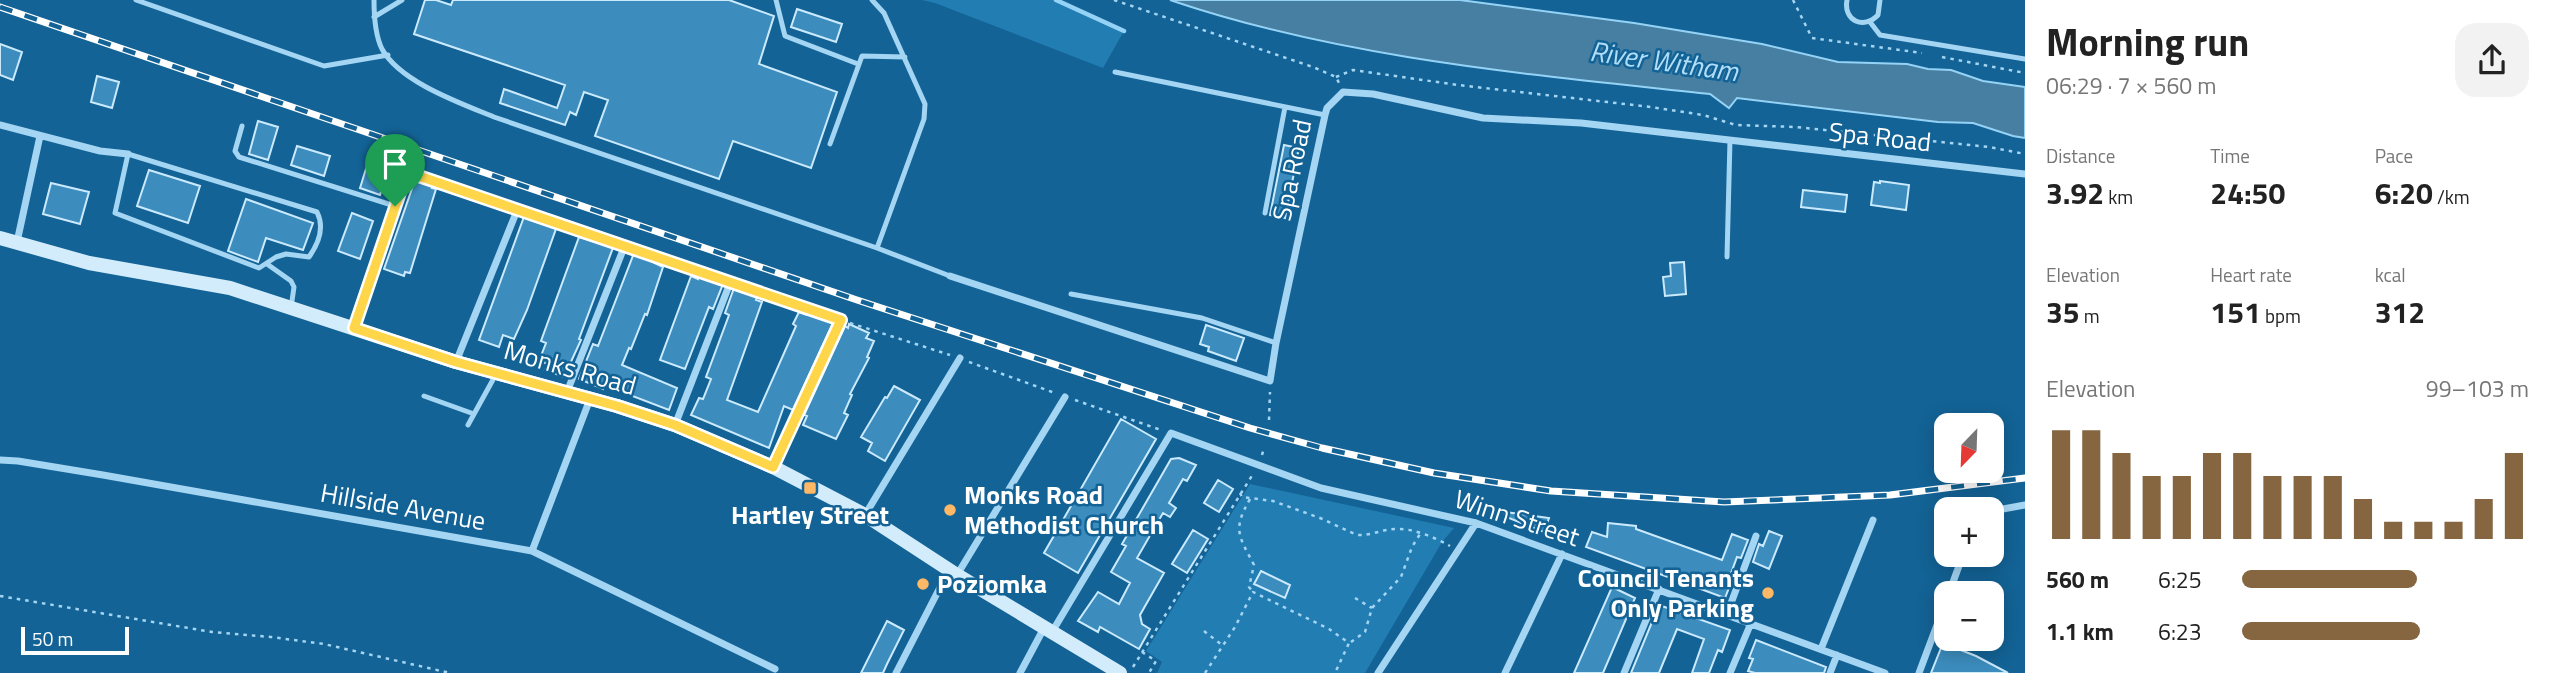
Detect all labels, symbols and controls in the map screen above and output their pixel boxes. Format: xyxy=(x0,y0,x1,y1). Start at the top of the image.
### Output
text: Morning run xyxy=(2046,13,2249,71)
button: share xyxy=(2455,23,2529,97)
water label: River Witham xyxy=(1587,29,1742,92)
text: 06:29 · 7 × 560 m xyxy=(2046,68,2216,103)
street label: Spa Road xyxy=(1827,112,1933,161)
street label: Spa Road xyxy=(1262,116,1321,224)
pin xyxy=(365,134,425,206)
text: Distance xyxy=(2046,141,2115,170)
text: Time xyxy=(2210,141,2250,170)
text: Pace xyxy=(2375,141,2413,170)
icon: arrive xyxy=(376,145,414,183)
text: 3.92 xyxy=(2046,170,2104,216)
text: 24:50 xyxy=(2210,170,2285,216)
text: 6:20 xyxy=(2375,170,2433,216)
text: km xyxy=(2104,182,2133,211)
text: /km xyxy=(2433,182,2470,211)
text: Elevation xyxy=(2046,260,2120,289)
text: Heart rate xyxy=(2210,260,2292,289)
text: kcal xyxy=(2375,260,2406,289)
text: 35 xyxy=(2046,289,2080,335)
text: 151 xyxy=(2210,289,2261,335)
text: 312 xyxy=(2375,289,2425,335)
text: m xyxy=(2080,301,2100,330)
text: bpm xyxy=(2261,301,2301,330)
street label: Monks Road xyxy=(499,330,641,405)
text: Elevation xyxy=(2046,371,2135,406)
text: 99–103 m xyxy=(2426,371,2529,406)
north arrow xyxy=(1934,413,2004,483)
map controls xyxy=(1934,413,2004,651)
street label: Hillside Avenue xyxy=(317,473,489,540)
place label: Monks Road Methodist Church xyxy=(964,475,1164,544)
street label: Winn Street xyxy=(1450,479,1585,556)
marker: Hartley Street xyxy=(802,480,818,496)
place label: Hartley Street xyxy=(731,495,889,534)
button: + xyxy=(1934,497,2004,567)
marker: Monks Road Methodist Church xyxy=(942,502,958,518)
place label: Council Tenants Only Parking xyxy=(1578,558,1754,627)
text: 560 m xyxy=(2046,562,2109,597)
text: 6:25 xyxy=(2158,562,2202,597)
place label: Poziomka xyxy=(937,564,1047,603)
marker: Poziomka xyxy=(915,576,931,592)
button: − xyxy=(1934,581,2004,651)
marker: Council Tenants Only Parking xyxy=(1760,585,1776,601)
text: 1.1 km xyxy=(2046,614,2114,649)
text: 6:23 xyxy=(2158,614,2202,649)
scale bar xyxy=(21,624,130,656)
text: 50 m xyxy=(32,624,73,653)

